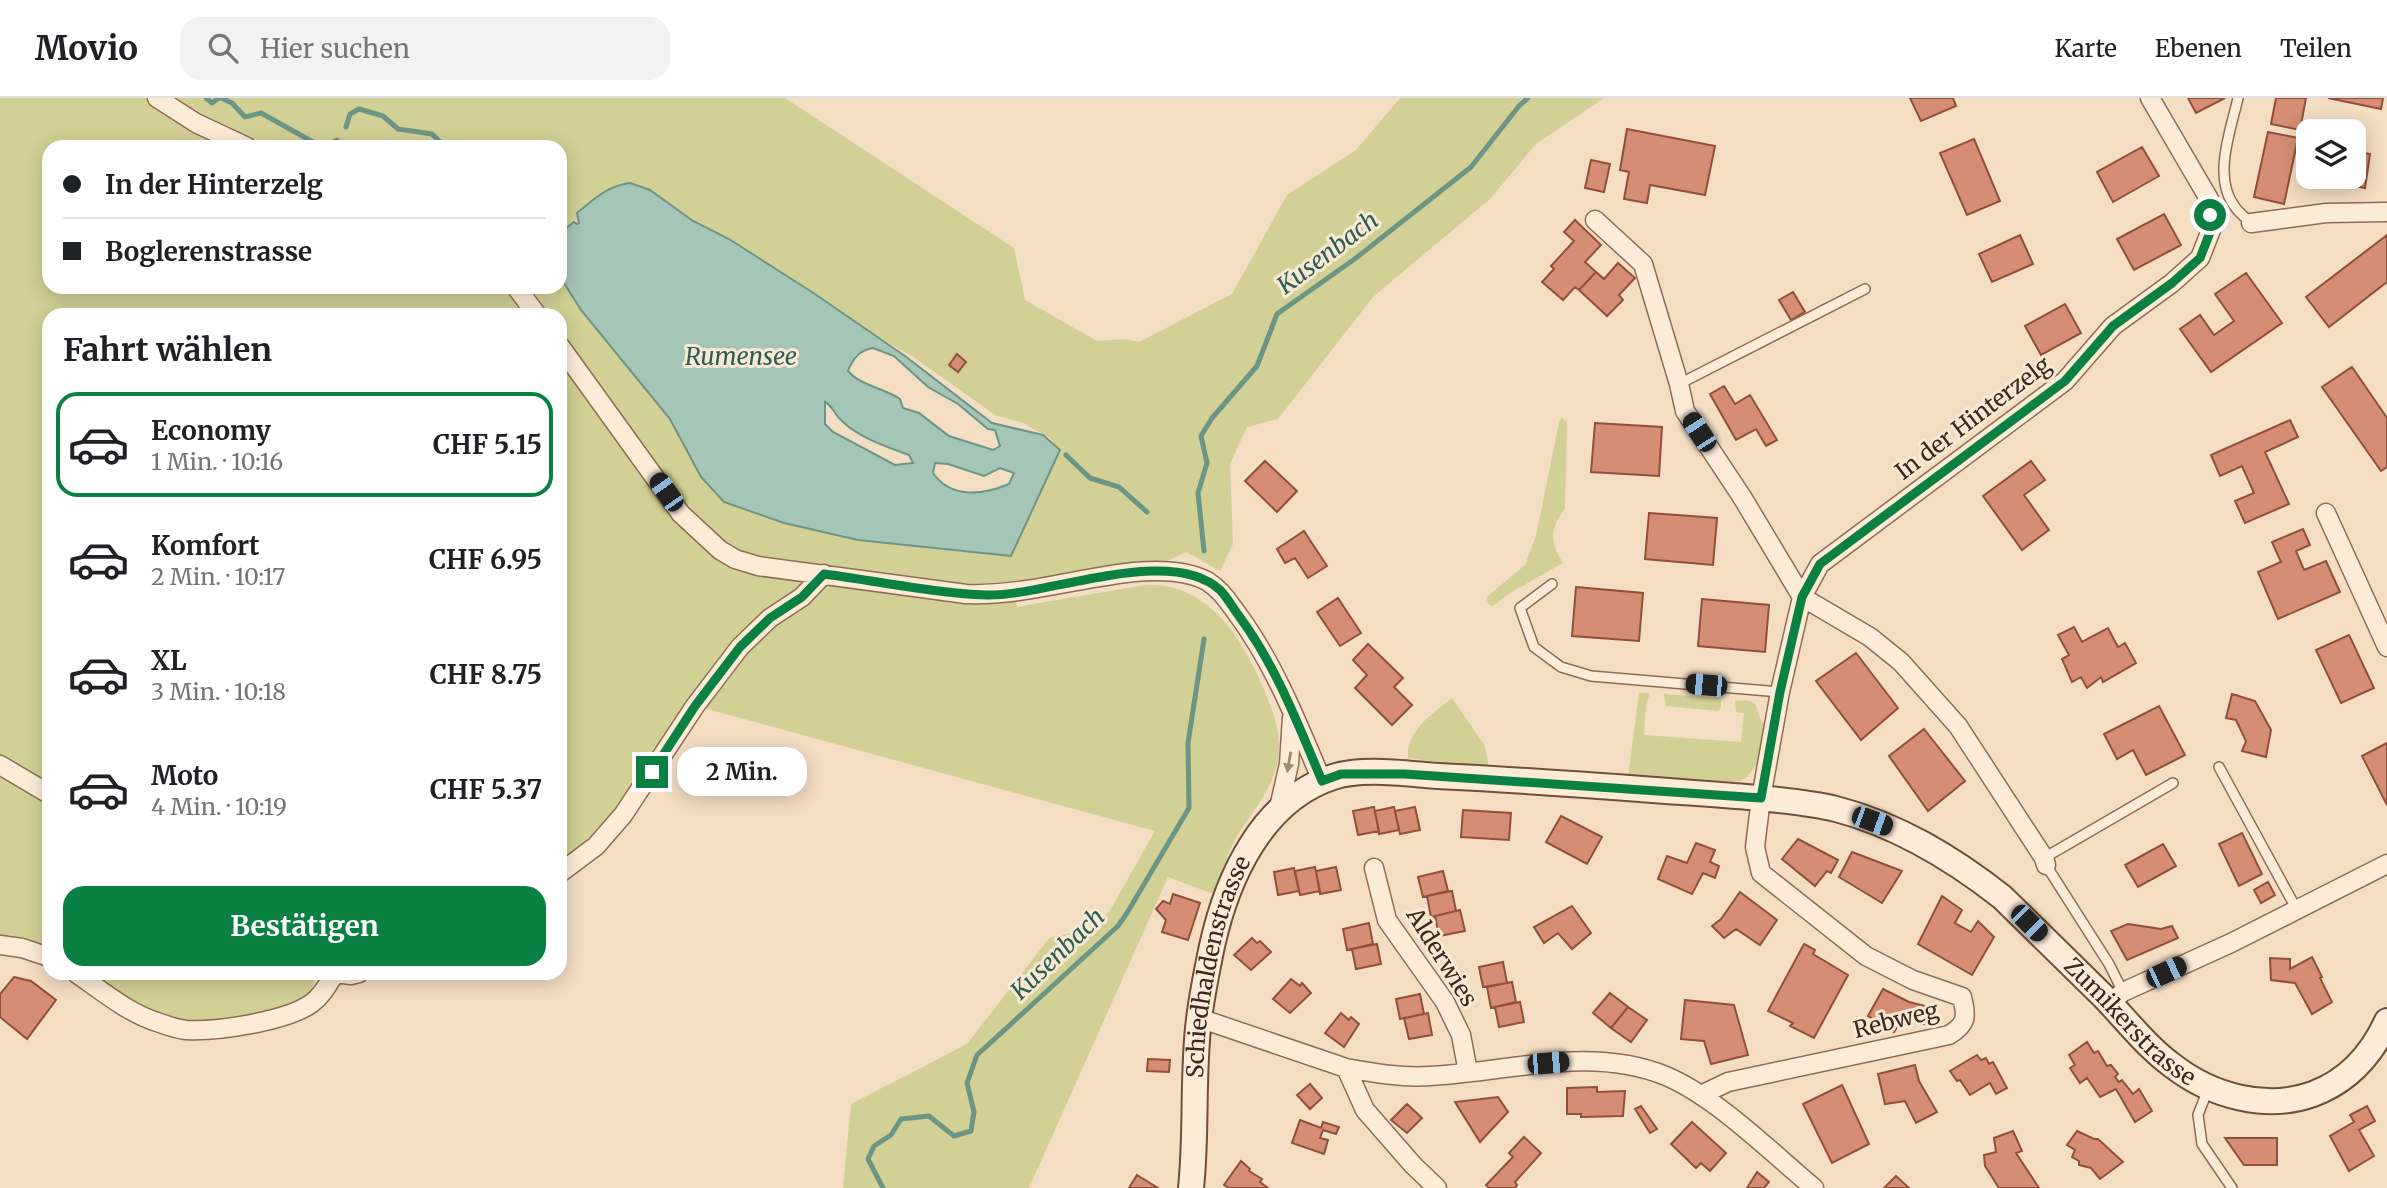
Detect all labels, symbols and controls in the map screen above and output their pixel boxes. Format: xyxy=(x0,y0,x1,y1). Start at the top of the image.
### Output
search box xyxy=(180,17,670,80)
text: Movio xyxy=(35,28,138,69)
icon: search xyxy=(204,29,242,67)
text: Hier suchen xyxy=(260,32,410,65)
text: Karte xyxy=(2054,33,2117,64)
text: Ebenen xyxy=(2155,33,2242,64)
text: Teilen xyxy=(2280,33,2352,64)
map controls xyxy=(2296,119,2366,189)
button: layers xyxy=(2296,119,2366,189)
text: In der Hinterzelg xyxy=(105,168,323,201)
route start xyxy=(2194,199,2226,231)
water label: Kusenbach xyxy=(1270,204,1385,301)
text: Boglerenstrasse xyxy=(105,235,312,268)
text: Fahrt wählen xyxy=(63,330,272,370)
water label: Rumensee xyxy=(685,341,797,372)
street label: In der Hinterzelg xyxy=(1889,350,2056,486)
car xyxy=(1679,409,1720,455)
icon: car xyxy=(67,413,130,476)
text: Economy xyxy=(151,414,271,447)
text: CHF 5.15 xyxy=(433,428,542,461)
text: 1 Min. · 10:16 xyxy=(151,447,283,476)
car xyxy=(646,469,687,515)
icon: car xyxy=(67,528,130,591)
text: Komfort xyxy=(151,529,260,562)
text: CHF 6.95 xyxy=(429,543,542,576)
text: 2 Min. · 10:17 xyxy=(151,562,285,591)
icon: car xyxy=(67,643,130,706)
text: XL xyxy=(151,644,187,677)
text: CHF 8.75 xyxy=(430,658,542,691)
car xyxy=(1685,673,1728,697)
text: 3 Min. · 10:18 xyxy=(151,677,286,706)
callout: 2 Min. xyxy=(676,748,806,796)
one-way arrow xyxy=(1283,751,1294,773)
route end xyxy=(636,756,668,788)
text: 2 Min. xyxy=(706,757,778,786)
icon: car xyxy=(67,758,130,821)
text: Moto xyxy=(151,759,218,792)
text: CHF 5.37 xyxy=(430,773,542,806)
text: 4 Min. · 10:19 xyxy=(151,792,287,821)
car xyxy=(1849,804,1896,838)
street label: Schiedhaldenstrasse xyxy=(1180,851,1256,1078)
button: Bestätigen xyxy=(63,886,546,966)
water label: Kusenbach xyxy=(1003,901,1111,1007)
street label: Alderwies xyxy=(1400,901,1484,1012)
car xyxy=(2007,901,2052,945)
street label: Zumikerstrasse xyxy=(2058,951,2201,1092)
car xyxy=(2143,954,2190,990)
street label: Rebweg xyxy=(1850,995,1942,1044)
car xyxy=(1527,1051,1570,1075)

